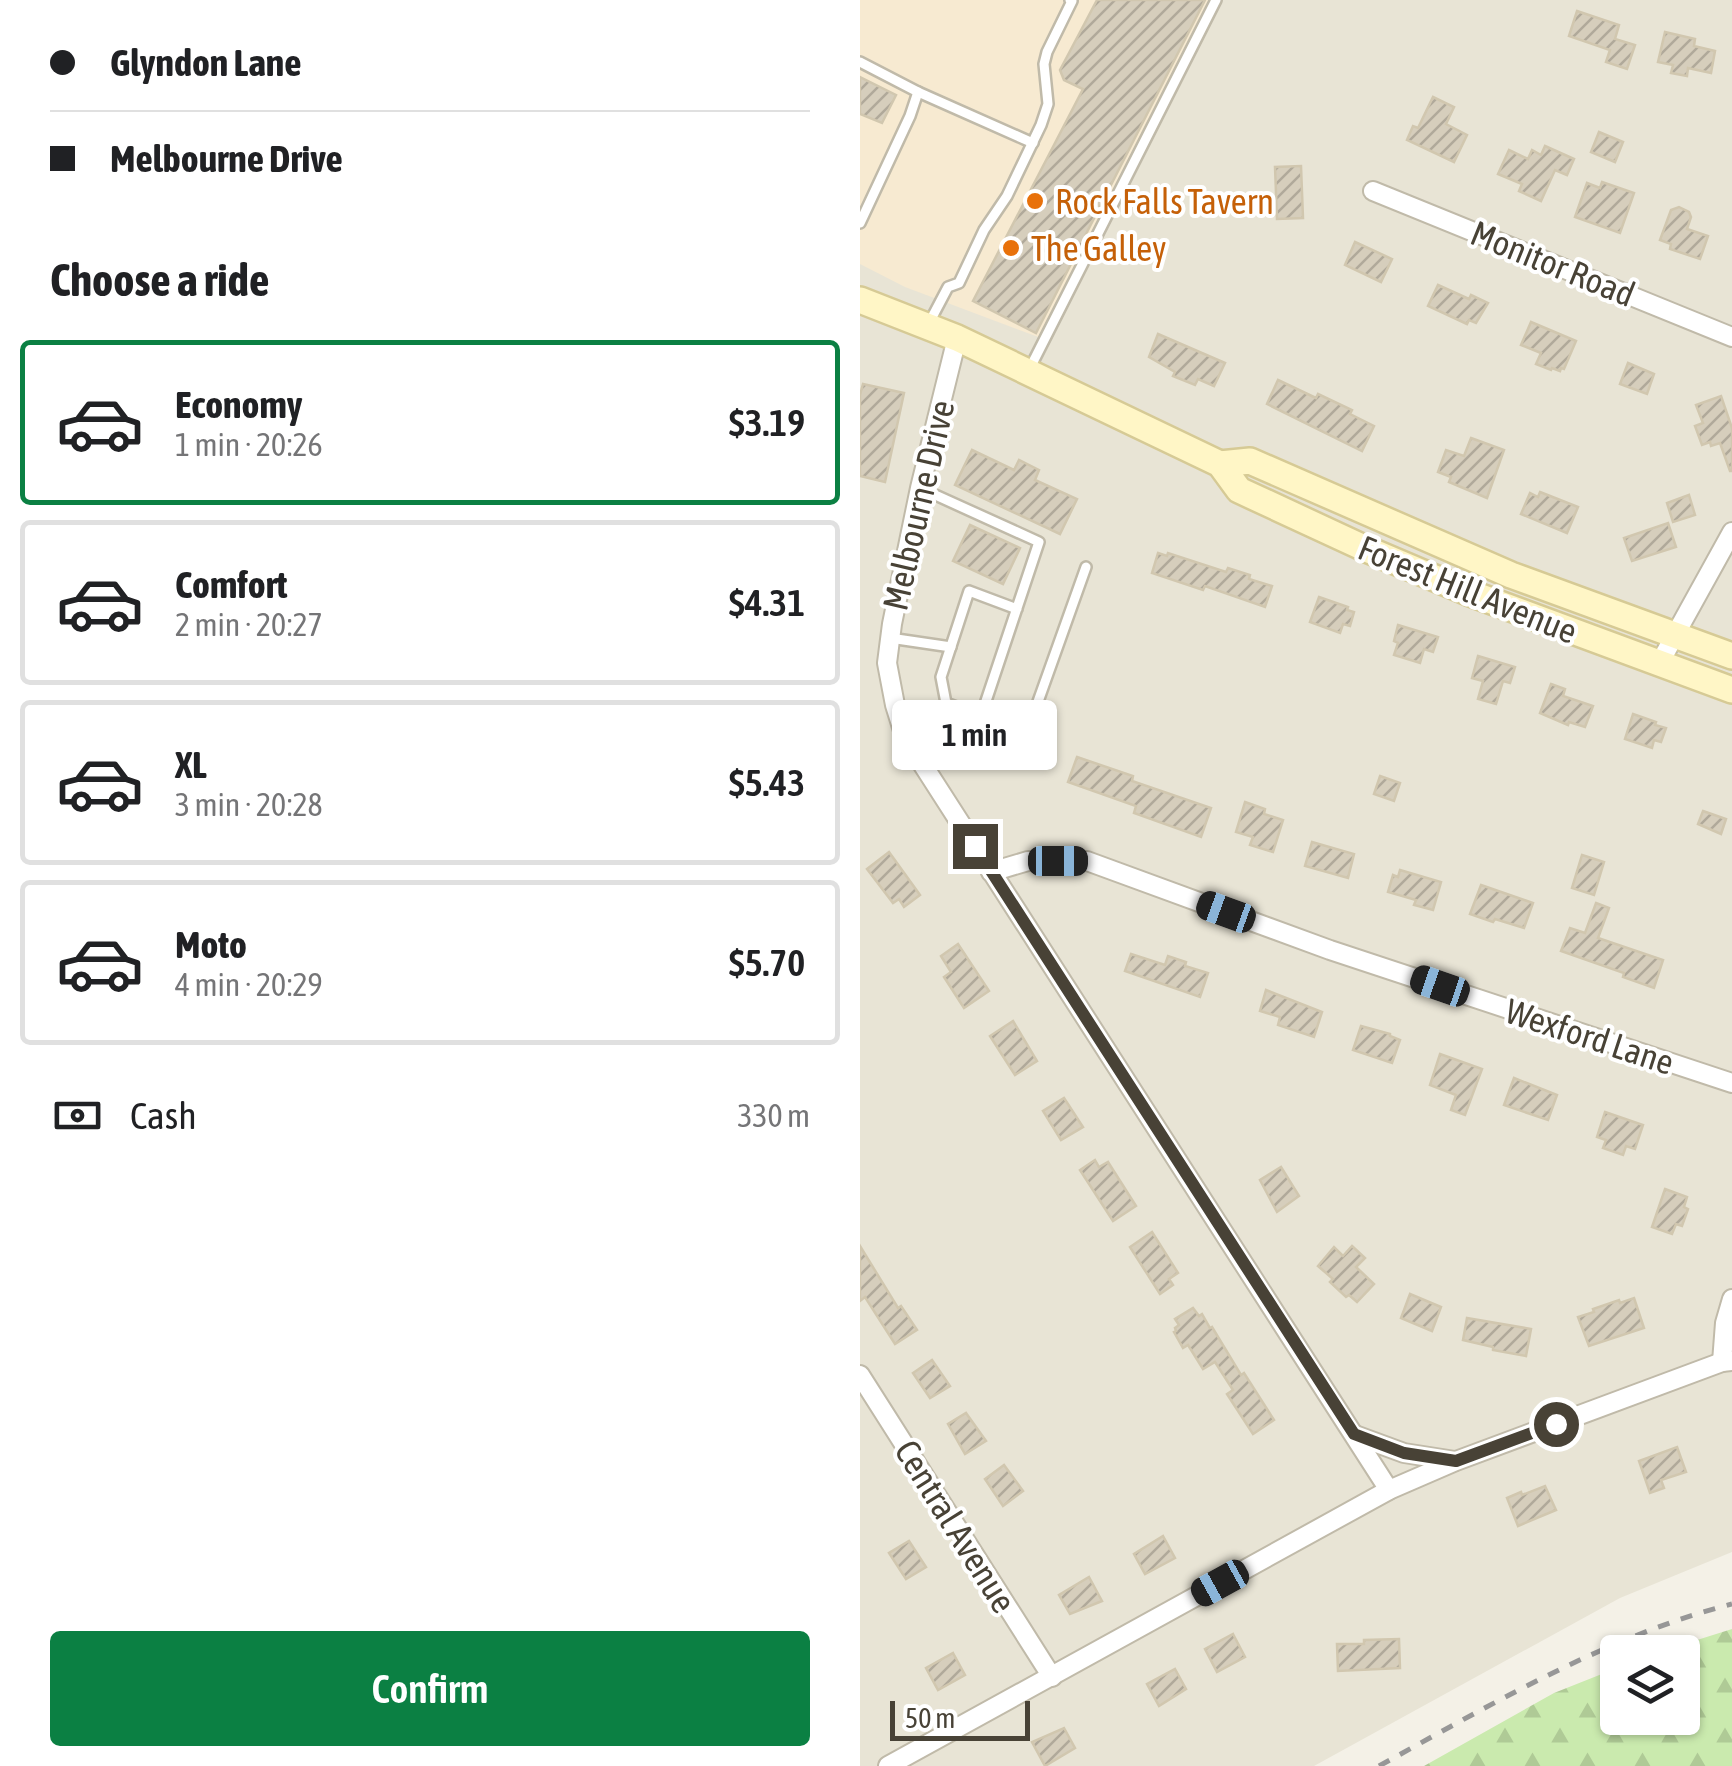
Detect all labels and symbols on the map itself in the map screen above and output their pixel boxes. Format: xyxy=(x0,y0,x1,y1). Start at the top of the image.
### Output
place label: Rock Falls Tavern xyxy=(1055,181,1274,221)
marker: Rock Falls Tavern xyxy=(1024,190,1046,212)
street label: Monitor Road xyxy=(1465,212,1641,314)
place label: The Galley xyxy=(1031,228,1166,268)
marker: The Galley xyxy=(1000,237,1022,259)
street label: Melbourne Drive xyxy=(874,396,962,614)
street label: Forest Hill Avenue xyxy=(1353,527,1583,651)
callout: 1 min xyxy=(892,701,1058,771)
route end xyxy=(953,824,998,869)
car xyxy=(1028,846,1088,876)
car xyxy=(1193,888,1259,936)
car xyxy=(1407,962,1473,1010)
street label: Wexford Lane xyxy=(1501,990,1679,1082)
route start xyxy=(1534,1402,1579,1447)
street label: Central Avenue xyxy=(887,1432,1025,1620)
car xyxy=(1186,1555,1254,1611)
scale bar xyxy=(890,1696,1030,1740)

